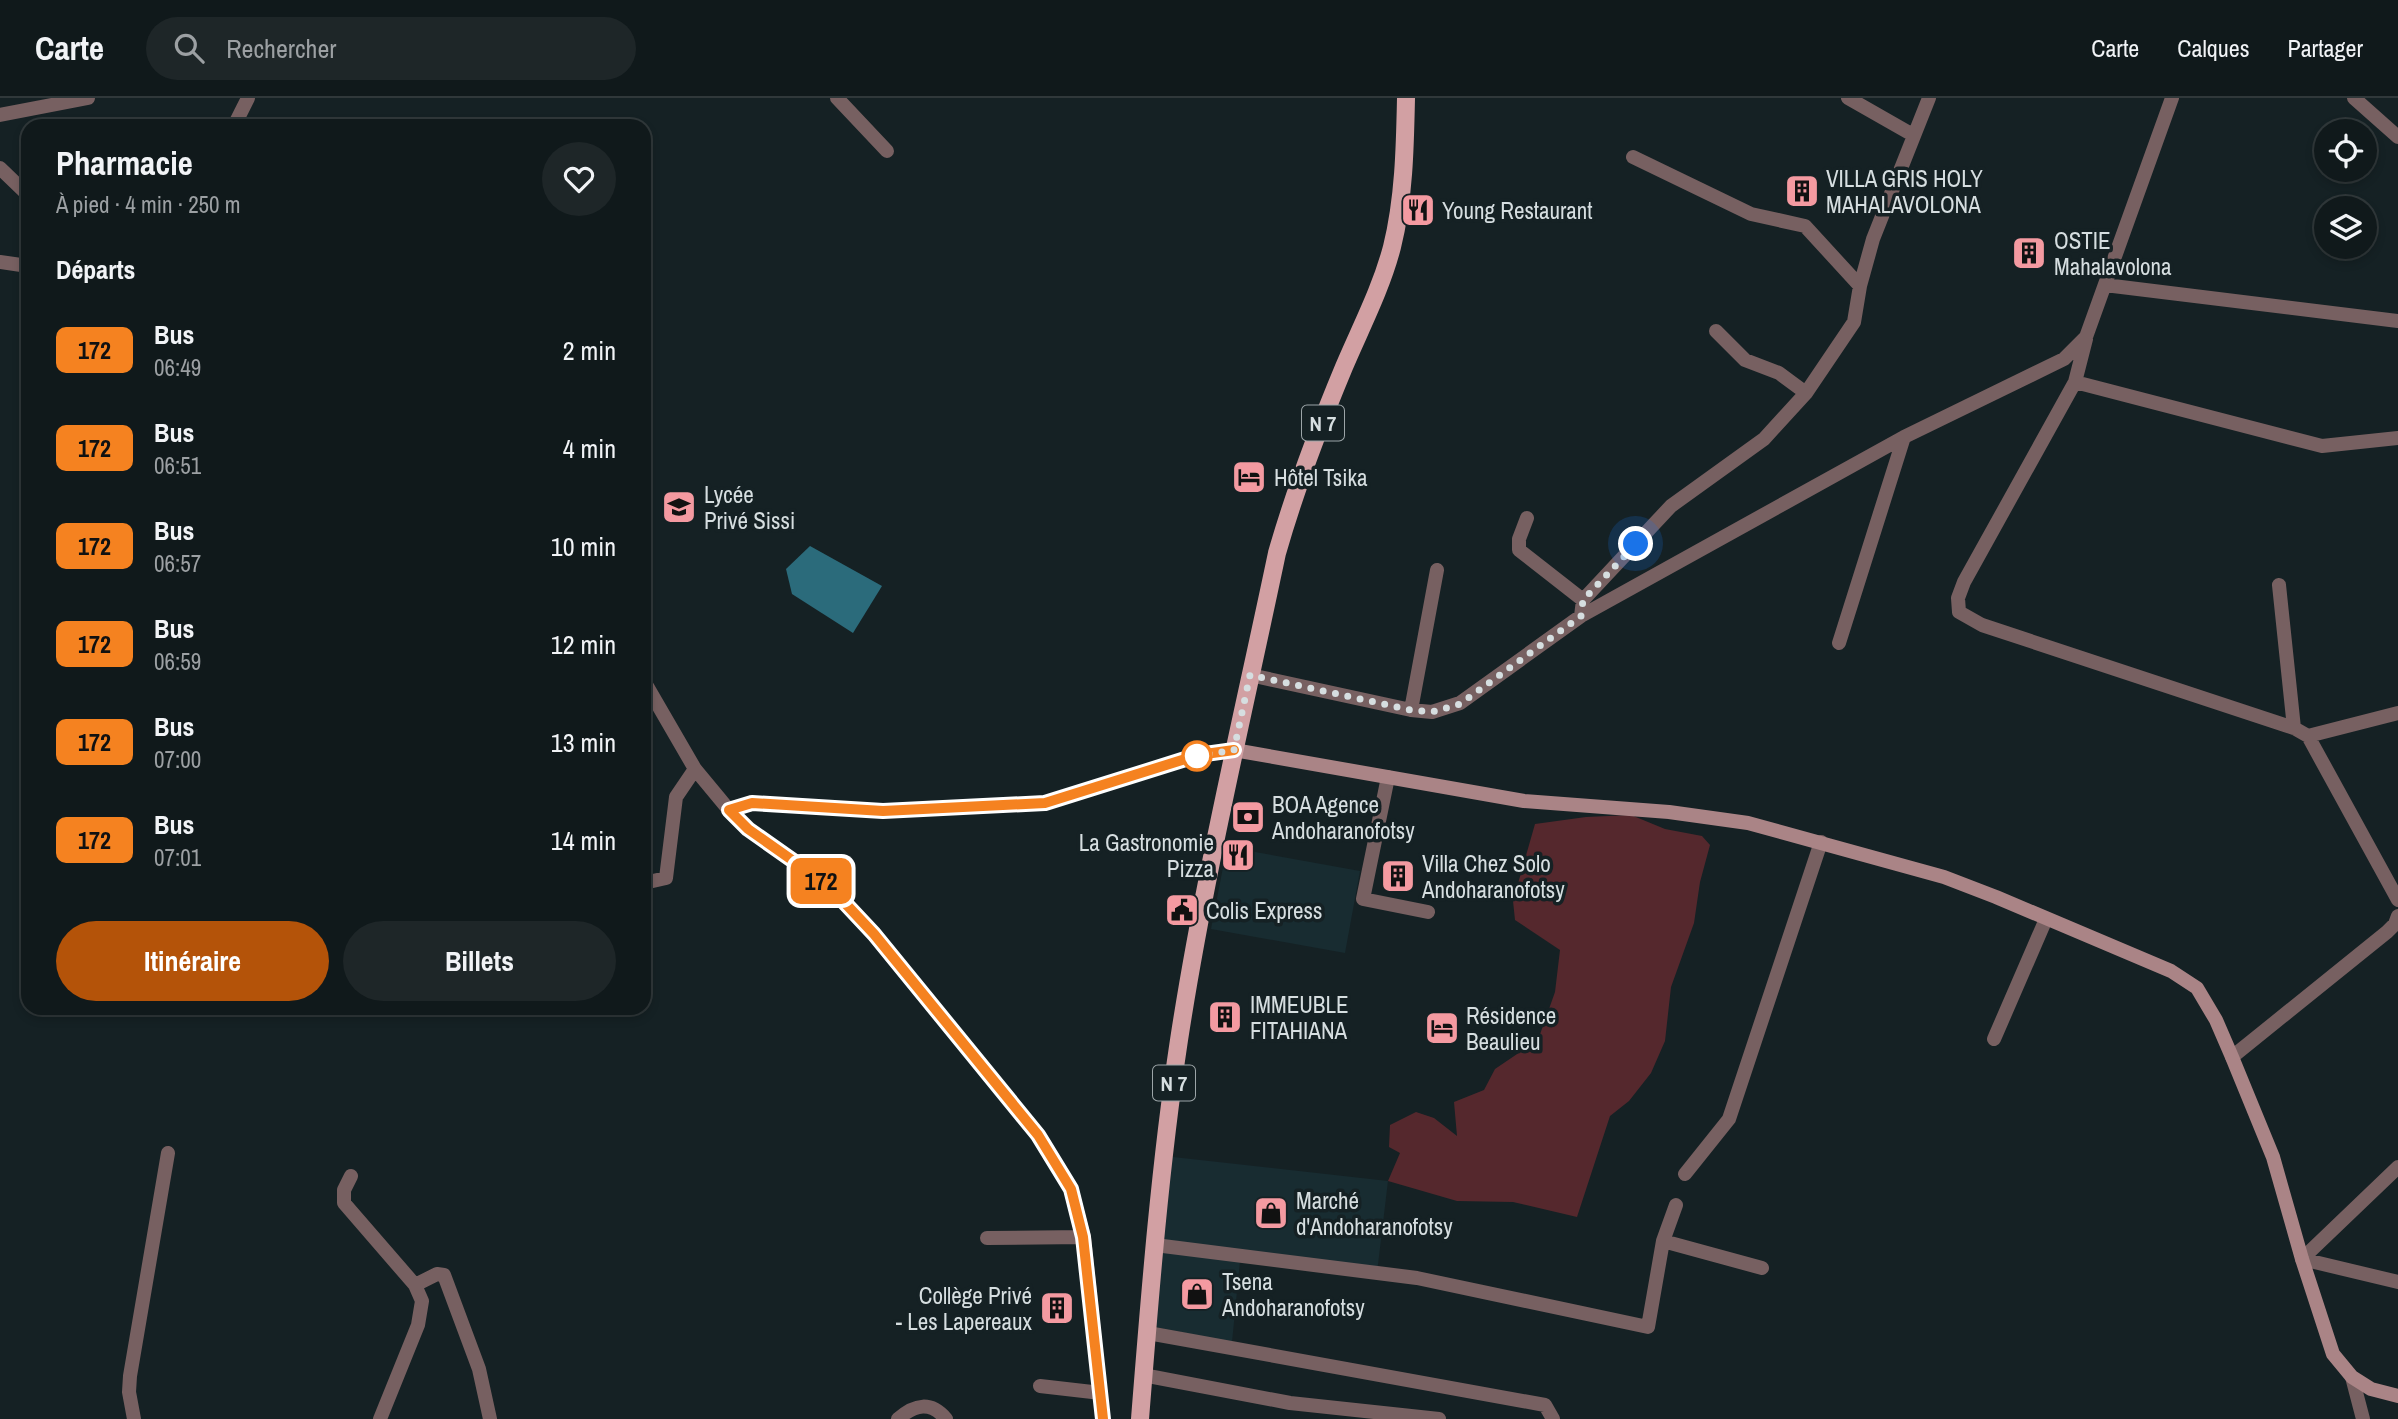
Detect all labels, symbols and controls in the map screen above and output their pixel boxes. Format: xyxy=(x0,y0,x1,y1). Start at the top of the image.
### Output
search box xyxy=(146,17,636,80)
text: Carte xyxy=(35,26,104,70)
icon: search xyxy=(170,29,208,67)
text: Rechercher xyxy=(226,31,336,66)
text: Carte xyxy=(2091,32,2139,64)
text: Calques xyxy=(2177,32,2250,64)
text: Partager xyxy=(2288,32,2363,64)
map controls xyxy=(2314,119,2377,259)
button: locate xyxy=(2314,119,2377,182)
text: Pharmacie xyxy=(56,141,193,185)
button: heart xyxy=(542,142,616,216)
place label: VILLA GRIS HOLY MAHALAVOLONA xyxy=(1826,163,1983,220)
building icon: VILLA GRIS HOLY MAHALAVOLONA xyxy=(1783,172,1821,210)
text: À pied · 4 min · 250 m xyxy=(56,189,241,220)
restaurant icon: Young Restaurant xyxy=(1399,191,1437,229)
place label: Young Restaurant xyxy=(1442,195,1593,226)
button: layers xyxy=(2314,196,2377,259)
place label: OSTIE Mahalavolona xyxy=(2054,225,2172,282)
building icon: OSTIE Mahalavolona xyxy=(2010,234,2048,272)
text: Départs xyxy=(56,252,135,287)
text: Bus xyxy=(154,317,194,352)
text: 2 min xyxy=(563,333,616,368)
text: 172 xyxy=(78,334,111,366)
text: 06:49 xyxy=(154,352,201,383)
road number: N 7 xyxy=(1302,406,1344,440)
text: Bus xyxy=(154,415,194,450)
text: 4 min xyxy=(563,431,616,466)
text: 172 xyxy=(78,432,111,464)
text: 06:51 xyxy=(154,450,201,481)
hotel icon: Hôtel Tsika xyxy=(1230,458,1268,496)
place label: Hôtel Tsika xyxy=(1274,462,1368,493)
place label: Lycée Privé Sissi xyxy=(704,479,795,536)
school or university icon: Lycée Privé Sissi xyxy=(660,488,698,526)
text: Bus xyxy=(154,513,194,548)
your location xyxy=(1618,526,1653,561)
text: 10 min xyxy=(551,529,616,564)
text: 172 xyxy=(78,530,111,562)
text: 06:57 xyxy=(154,548,201,579)
text: Bus xyxy=(154,611,194,646)
text: 12 min xyxy=(551,627,616,662)
text: 172 xyxy=(78,628,111,660)
text: 06:59 xyxy=(154,646,201,677)
text: Bus xyxy=(154,709,194,744)
text: 13 min xyxy=(551,725,616,760)
text: 172 xyxy=(78,726,111,758)
unlabelled marker xyxy=(1182,741,1212,771)
text: 07:00 xyxy=(154,744,201,775)
place label: BOA Agence Andoharanofotsy xyxy=(1271,789,1415,846)
bank icon: BOA Agence Andoharanofotsy xyxy=(1229,798,1267,836)
text: Bus xyxy=(154,807,194,842)
text: 14 min xyxy=(551,823,616,858)
text: 172 xyxy=(78,824,111,856)
place label: La Gastronomie Pizza xyxy=(1079,827,1214,884)
restaurant icon: La Gastronomie Pizza xyxy=(1219,836,1257,874)
text: 07:01 xyxy=(154,842,201,873)
place label: Villa Chez Solo Andoharanofotsy xyxy=(1421,848,1565,905)
building icon: Villa Chez Solo Andoharanofotsy xyxy=(1379,857,1417,895)
line badge: 172 xyxy=(781,858,861,904)
text: 172 xyxy=(805,865,837,897)
public building icon: Colis Express xyxy=(1163,891,1201,929)
place label: Colis Express xyxy=(1206,895,1322,926)
button: Itinéraire xyxy=(56,921,329,1001)
button: Billets xyxy=(343,921,616,1001)
place label: IMMEUBLE FITAHIANA xyxy=(1250,989,1349,1046)
building icon: IMMEUBLE FITAHIANA xyxy=(1206,998,1244,1036)
place label: Résidence Beaulieu xyxy=(1466,1000,1556,1057)
hotel icon: Résidence Beaulieu xyxy=(1423,1009,1461,1047)
road number: N 7 xyxy=(1153,1066,1195,1100)
place label: Marché d'Andoharanofotsy xyxy=(1296,1185,1453,1242)
shop icon: Marché d'Andoharanofotsy xyxy=(1252,1194,1290,1232)
place label: Tsena Andoharanofotsy xyxy=(1221,1266,1365,1323)
shop icon: Tsena Andoharanofotsy xyxy=(1178,1275,1216,1313)
place label: Collège Privé - Les Lapereaux xyxy=(896,1280,1033,1337)
building icon: Collège Privé - Les Lapereaux xyxy=(1038,1289,1076,1327)

